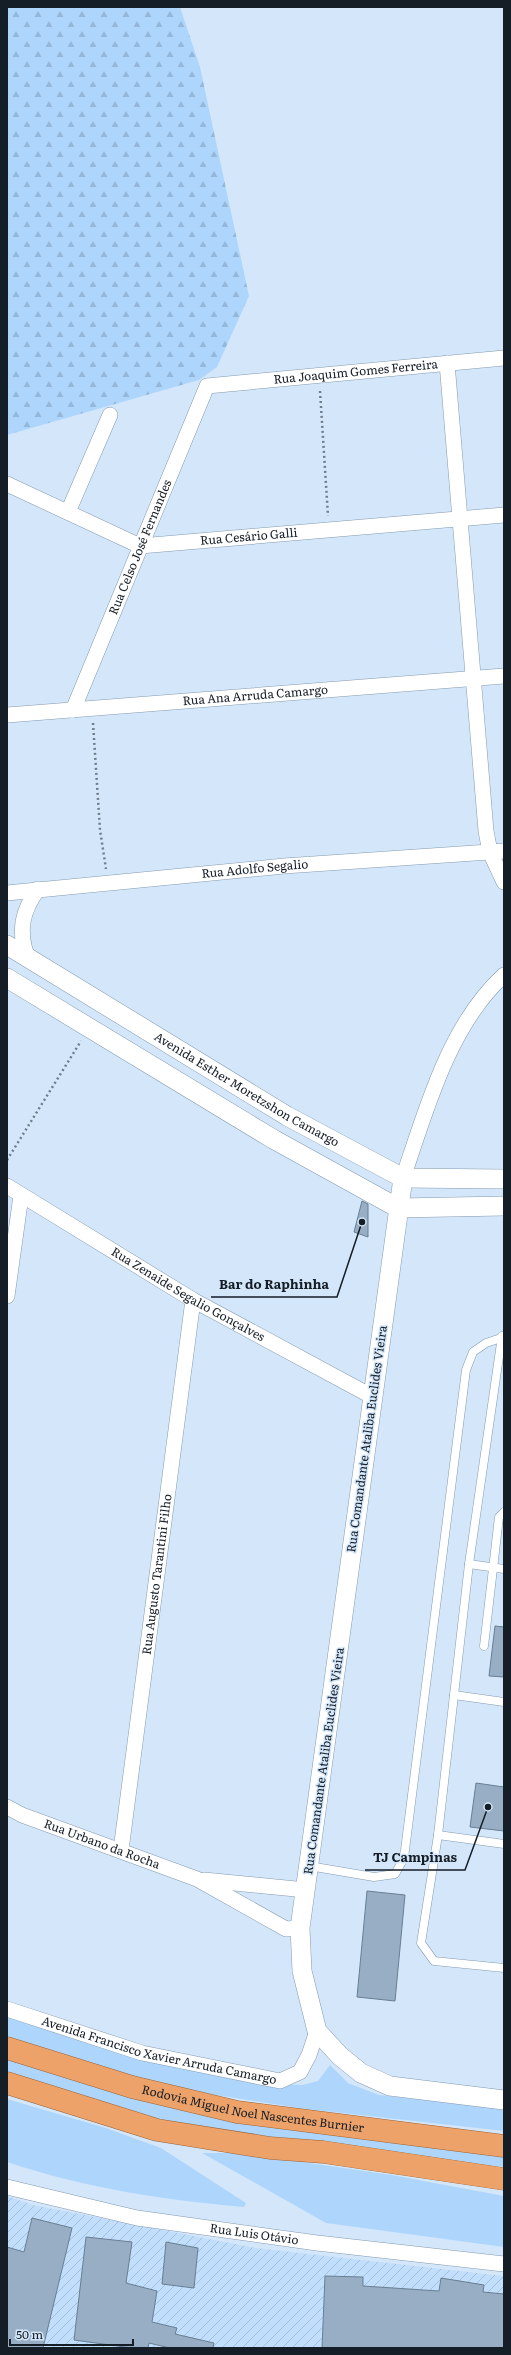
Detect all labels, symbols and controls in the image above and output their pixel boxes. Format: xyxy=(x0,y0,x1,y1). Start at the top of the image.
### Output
street label: Rua Joaquim Gomes Ferreira xyxy=(273,354,439,388)
street label: Rua Celso José Fernandes xyxy=(103,476,176,617)
street label: Rua Cesário Galli xyxy=(199,523,298,549)
street label: Rua Ana Arruda Camargo xyxy=(182,680,329,709)
street label: Rua Adolfo Segalio xyxy=(201,854,309,882)
street label: Avenida Esther Moretzshon Camargo xyxy=(151,1027,343,1150)
street label: Rua Zenaide Segalio Gonçalves xyxy=(108,1242,269,1345)
callout: Bar do Raphinha xyxy=(211,1272,337,1297)
text: Bar do Raphinha xyxy=(219,1274,329,1293)
street label: Rua Comandante Ataliba Euclides Vieira xyxy=(341,1324,391,1554)
street label: Rua Augusto Tarantini Filho xyxy=(137,1493,176,1656)
street label: Rua Comandante Ataliba Euclides Vieira xyxy=(298,1646,348,1876)
street label: Rua Urbano da Rocha xyxy=(42,1814,163,1873)
callout: TJ Campinas xyxy=(365,1845,465,1870)
text: TJ Campinas xyxy=(373,1847,458,1866)
street label: Avenida Francisco Xavier Arruda Camargo xyxy=(40,2011,278,2088)
street label: Rodovia Miguel Noel Nascentes Burnier xyxy=(140,2080,366,2136)
street label: Rua Luis Otávio xyxy=(209,2218,300,2248)
scale bar xyxy=(10,2321,133,2347)
text: 50 m xyxy=(16,2325,43,2343)

